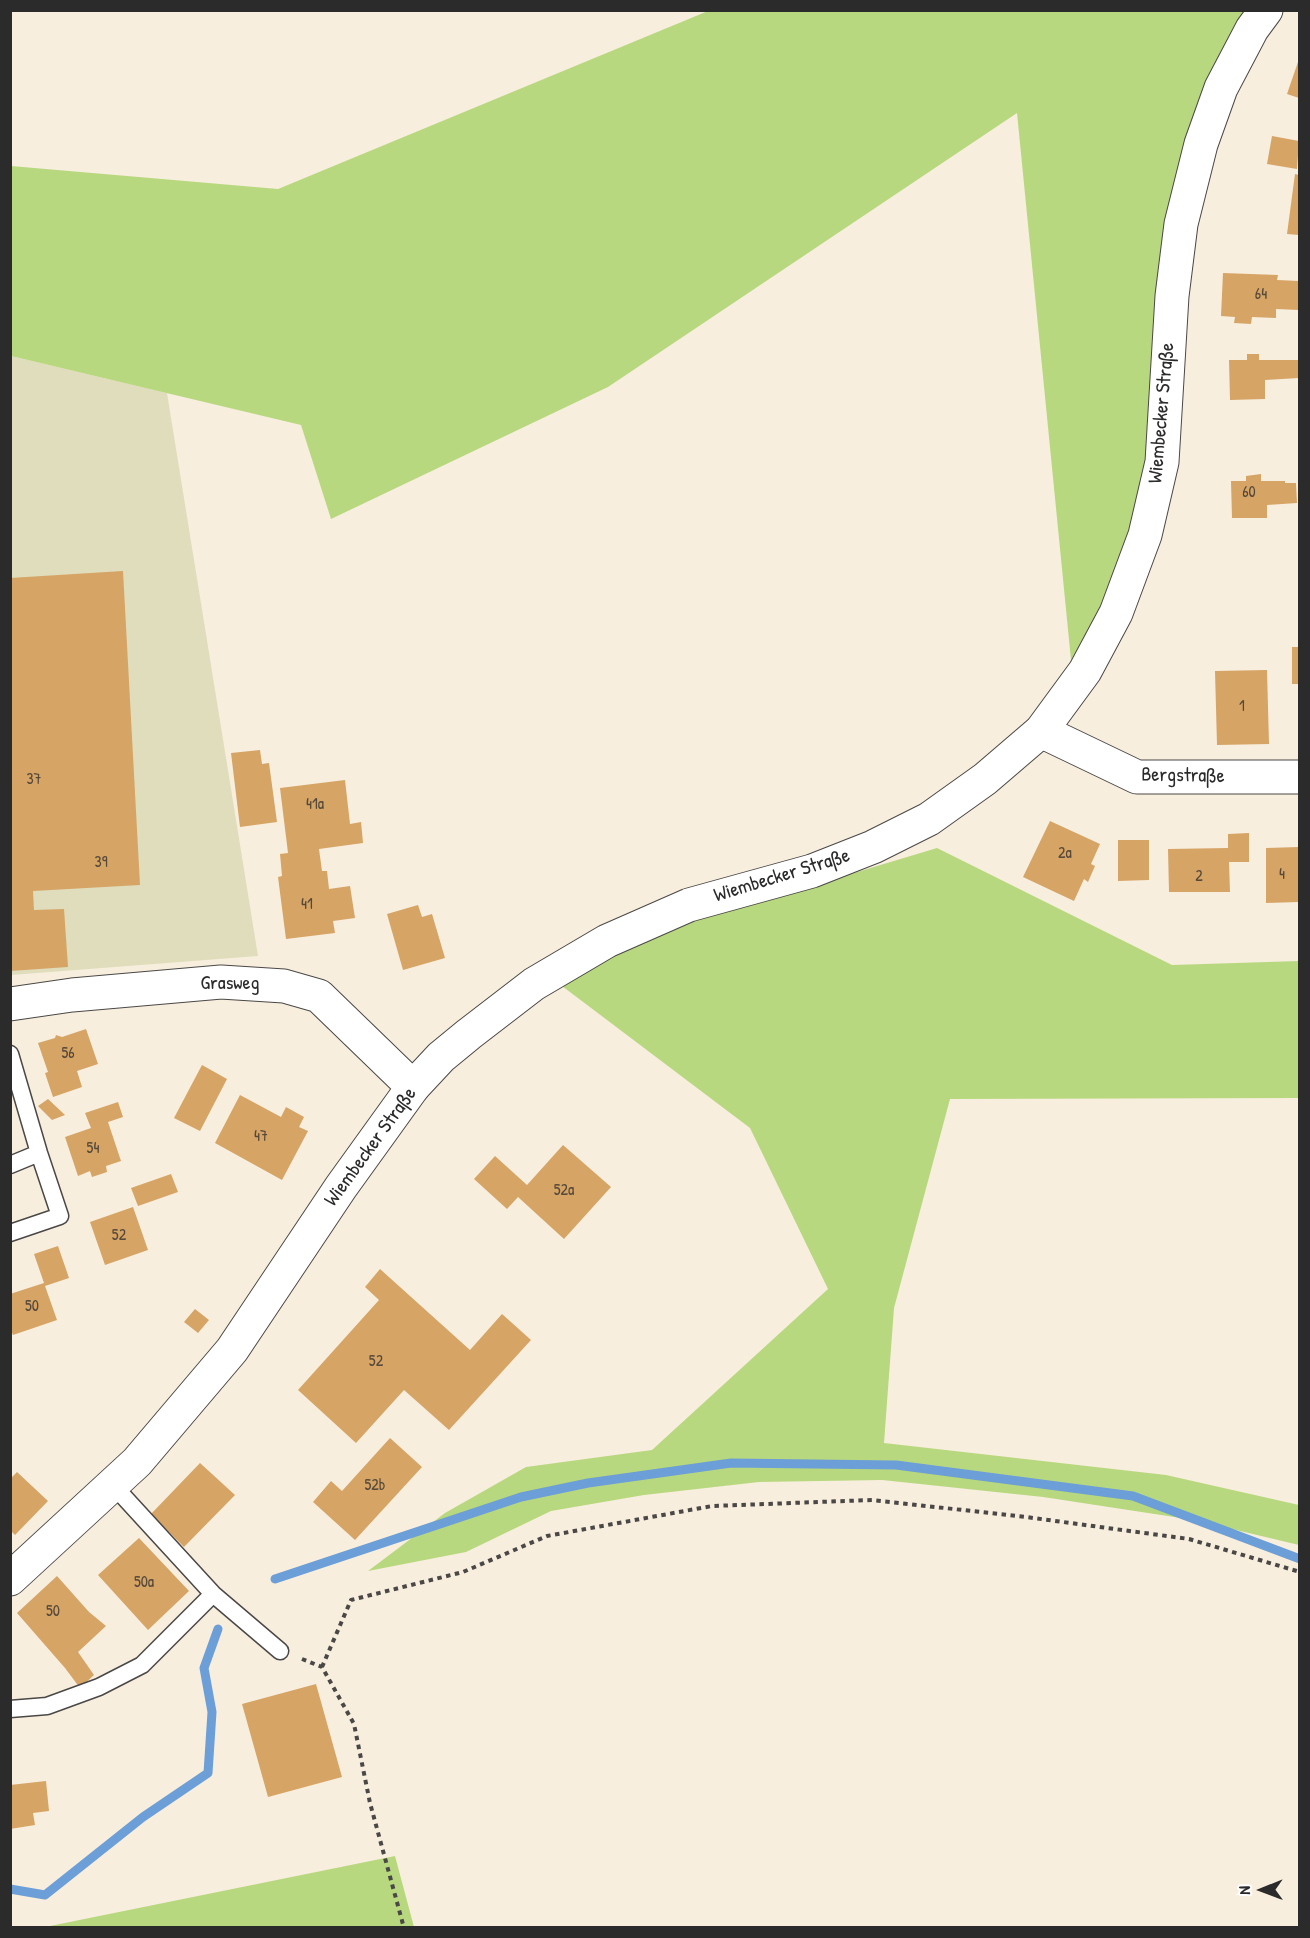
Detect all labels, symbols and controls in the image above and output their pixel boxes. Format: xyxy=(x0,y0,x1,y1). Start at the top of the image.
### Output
house number: 64 xyxy=(1255,285,1267,305)
street label: Wiembecker Straße xyxy=(1144,342,1180,484)
house number: 60 xyxy=(1242,483,1256,503)
house number: 1 xyxy=(1239,697,1245,717)
street label: Bergstraße xyxy=(1141,763,1225,789)
house number: 37 xyxy=(26,770,42,790)
house number: 41a xyxy=(306,795,324,815)
street label: Wiembecker Straße xyxy=(711,844,853,908)
house number: 2a xyxy=(1058,844,1072,864)
house number: 39 xyxy=(94,853,108,873)
house number: 4 xyxy=(1279,865,1285,885)
house number: 2 xyxy=(1195,867,1203,887)
house number: 41 xyxy=(301,895,313,915)
street label: Grasweg xyxy=(201,972,259,996)
house number: 56 xyxy=(61,1044,75,1064)
street label: Wiembecker Straße xyxy=(320,1083,422,1211)
house number: 47 xyxy=(254,1127,268,1147)
house number: 54 xyxy=(87,1139,99,1159)
house number: 52a xyxy=(554,1181,574,1201)
house number: 52 xyxy=(112,1226,126,1246)
house number: 50 xyxy=(25,1297,39,1317)
house number: 52 xyxy=(369,1352,383,1372)
house number: 52b xyxy=(365,1476,385,1496)
house number: 50a xyxy=(134,1573,154,1593)
house number: 50 xyxy=(46,1602,60,1622)
north arrow xyxy=(1232,1860,1292,1920)
text: N xyxy=(1233,1886,1255,1895)

